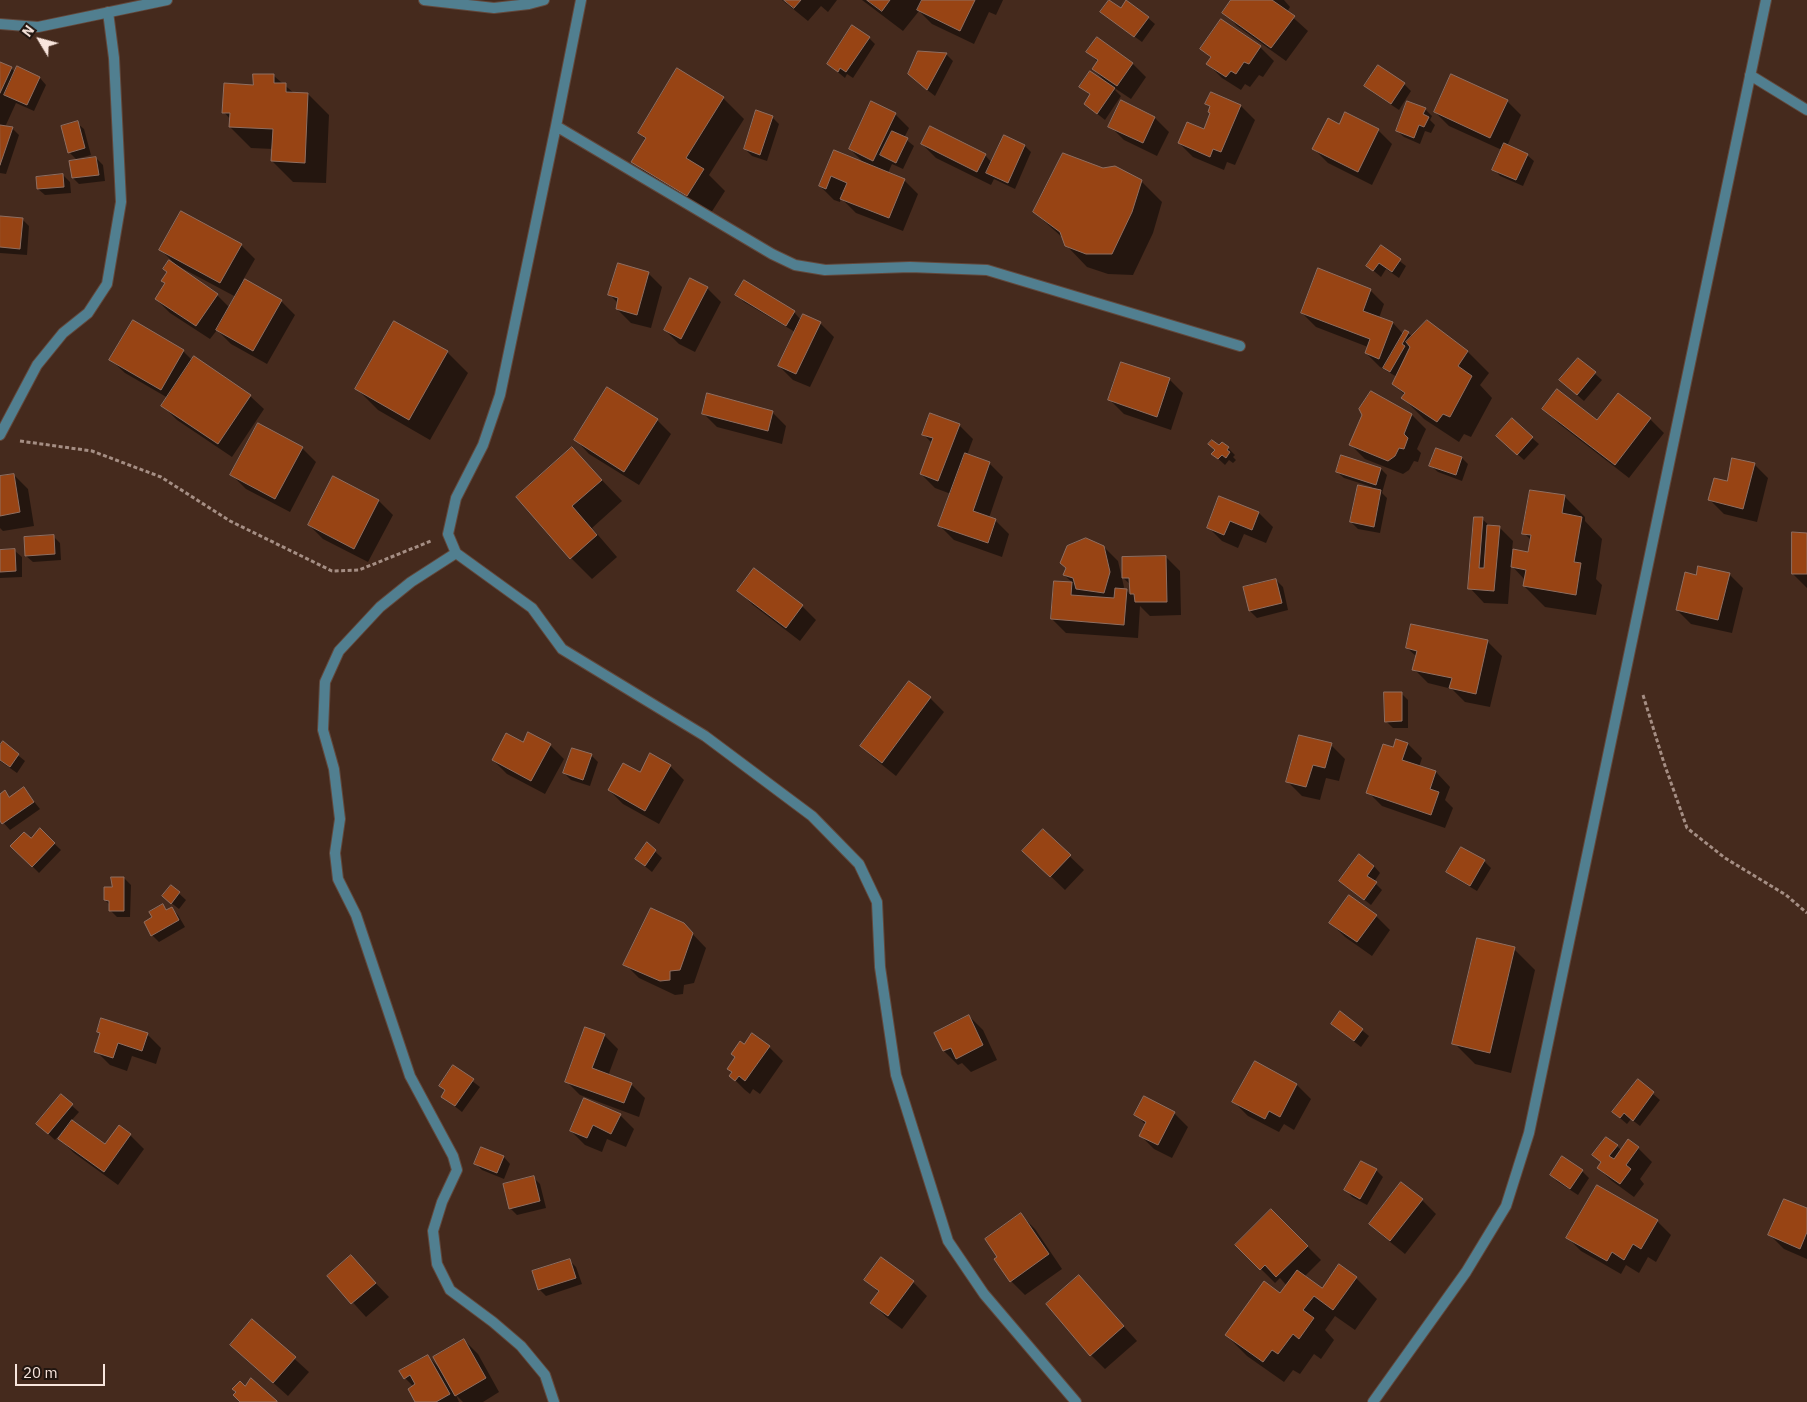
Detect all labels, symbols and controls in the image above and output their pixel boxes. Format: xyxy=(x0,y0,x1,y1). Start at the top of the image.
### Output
north arrow xyxy=(15,15,65,65)
text: N xyxy=(18,22,38,40)
scale bar xyxy=(18,1354,108,1386)
text: 20 m xyxy=(23,1363,58,1382)

